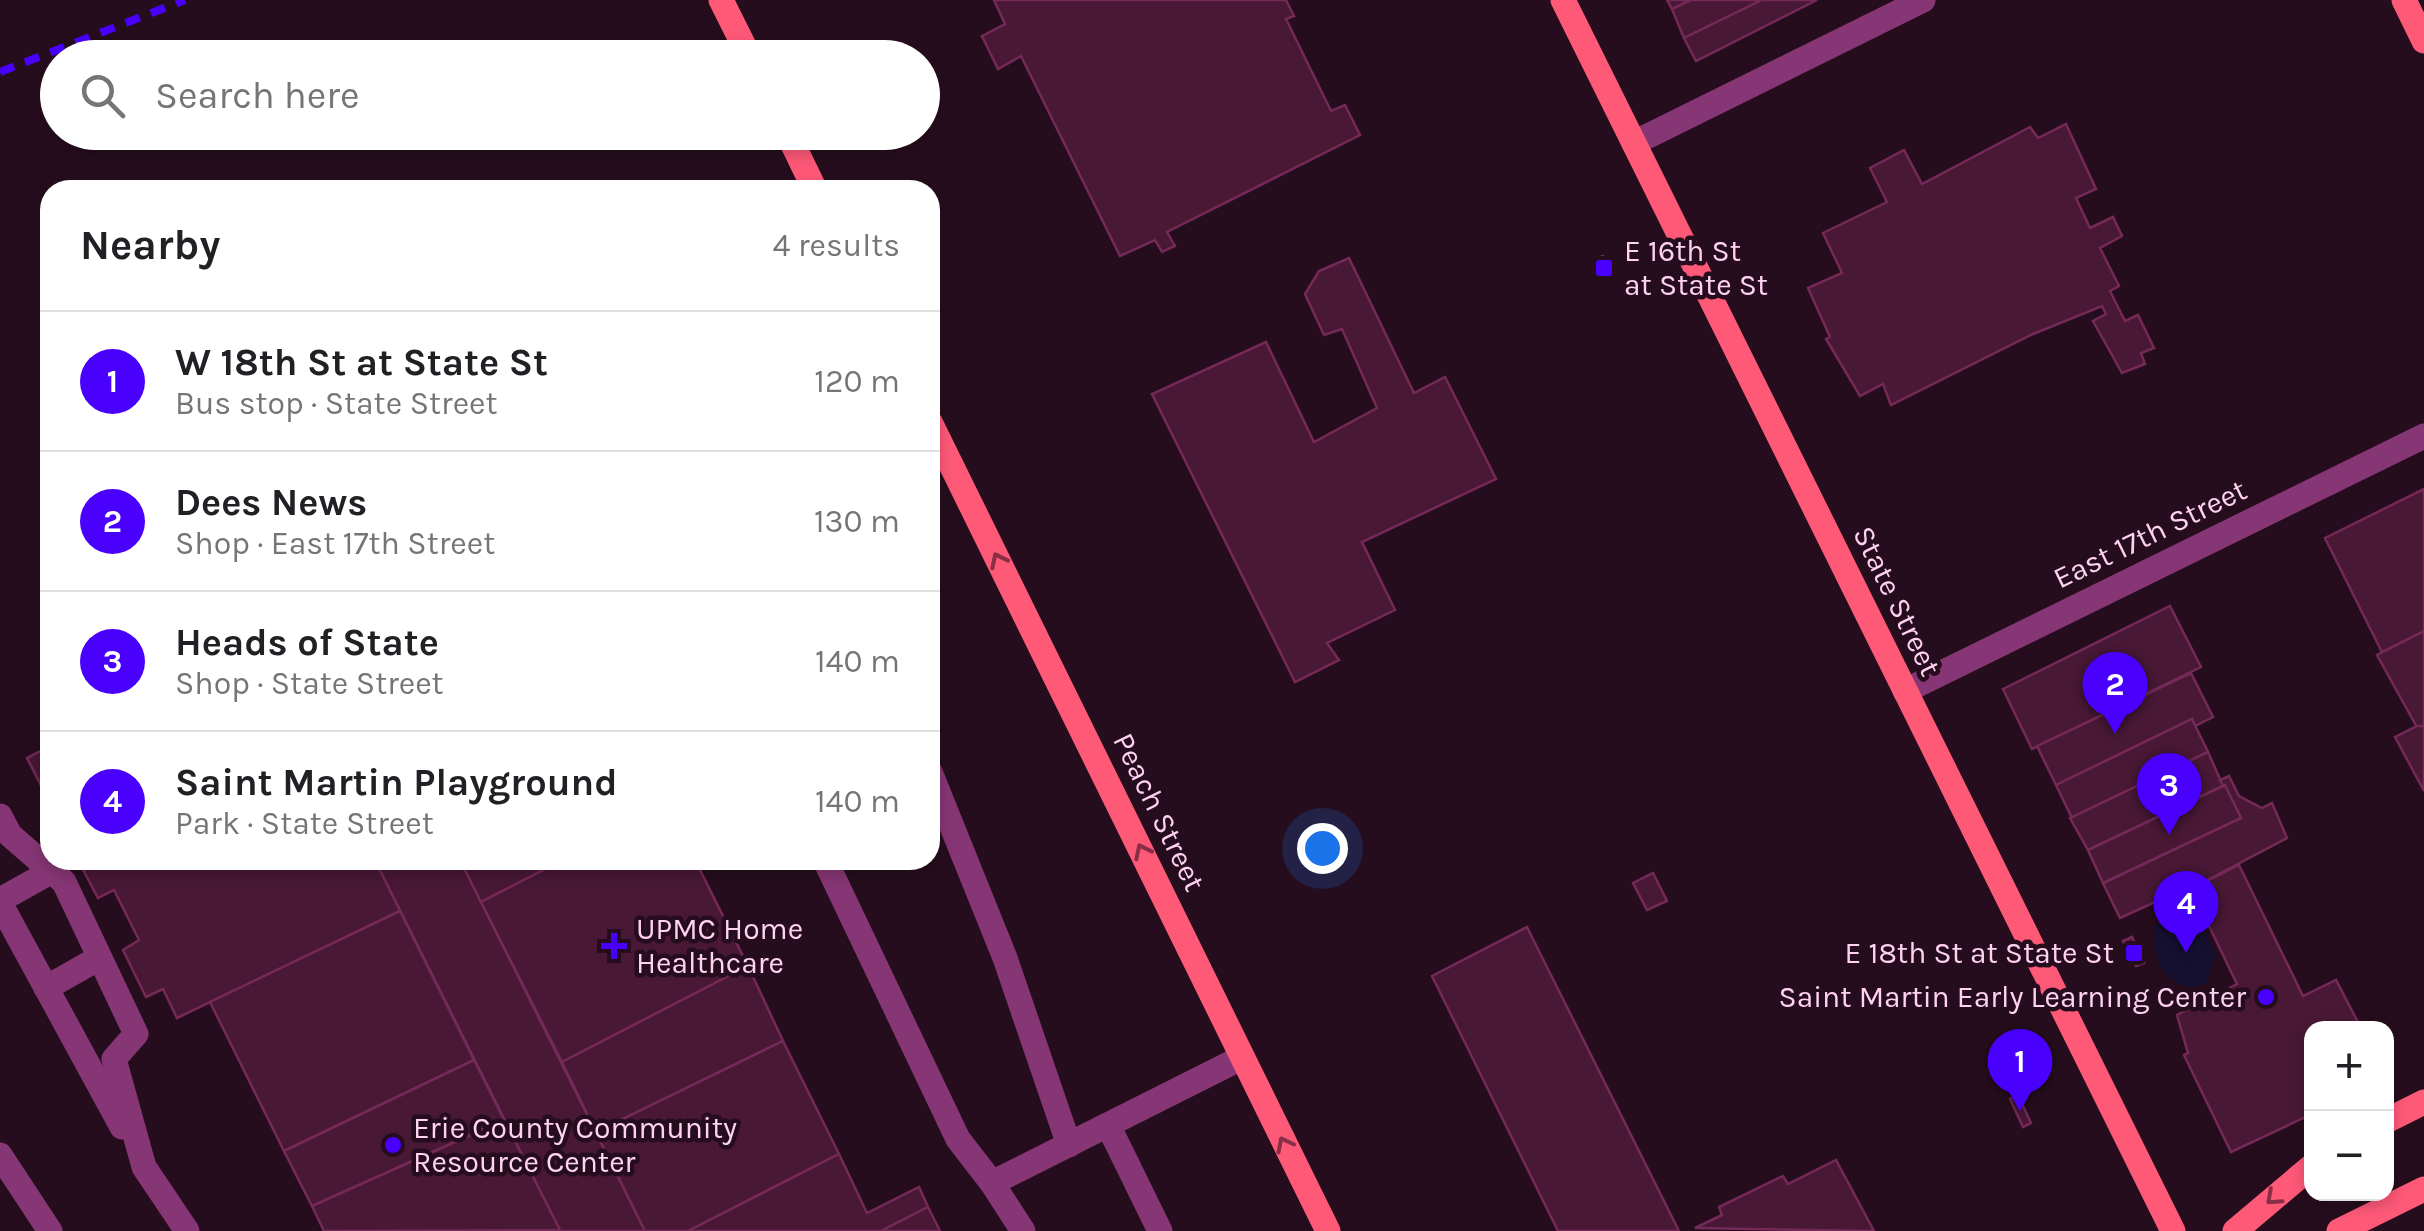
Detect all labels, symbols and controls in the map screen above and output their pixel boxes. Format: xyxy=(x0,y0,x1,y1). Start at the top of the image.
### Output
search box xyxy=(40,40,940,150)
icon: search xyxy=(75,68,130,123)
text: Search here xyxy=(155,73,359,118)
text: Nearby xyxy=(80,220,220,270)
text: 4 results xyxy=(773,227,900,264)
place label: E 16th St at State St xyxy=(1624,233,1768,303)
marker: E 16th St at State St xyxy=(1593,257,1615,279)
text: W 18th St at State St xyxy=(175,340,548,385)
text: 1 xyxy=(107,363,118,400)
text: 120 m xyxy=(814,363,900,400)
text: Bus stop · State Street xyxy=(175,385,498,422)
street label: East 17th Street xyxy=(2048,472,2252,596)
text: Dees News xyxy=(175,480,367,525)
text: 2 xyxy=(103,503,122,540)
text: 130 m xyxy=(814,503,900,540)
street label: State Street xyxy=(1845,520,1949,682)
text: Shop · East 17th Street xyxy=(175,525,495,562)
one-way arrow xyxy=(990,552,1010,570)
text: Heads of State xyxy=(175,620,439,665)
text: 3 xyxy=(103,643,122,680)
text: 140 m xyxy=(815,643,900,680)
pin: 2 xyxy=(2082,652,2148,734)
text: Shop · State Street xyxy=(175,665,444,702)
street label: Peach Street xyxy=(1105,727,1213,897)
pin: 3 xyxy=(2136,752,2202,835)
text: Saint Martin Playground xyxy=(175,760,618,805)
text: 4 xyxy=(103,783,122,820)
text: 140 m xyxy=(815,783,900,820)
text: Park · State Street xyxy=(175,805,434,842)
your location xyxy=(1297,823,1348,874)
one-way arrow xyxy=(1135,844,1154,862)
pin: 4 xyxy=(2154,870,2218,953)
place label: UPMC Home Healthcare xyxy=(636,911,803,981)
marker: UPMC Home Healthcare xyxy=(601,933,627,959)
place label: E 18th St at State St xyxy=(1845,935,2114,971)
marker: E 18th St at State St xyxy=(2123,942,2145,964)
place label: Saint Martin Early Learning Center xyxy=(1779,979,2246,1015)
marker: Saint Martin Early Learning Center xyxy=(2255,986,2277,1008)
map controls xyxy=(2304,1021,2394,1201)
button: + xyxy=(2304,1021,2394,1111)
pin: 1 xyxy=(1988,1028,2052,1111)
place label: Erie County Community Resource Center xyxy=(413,1110,737,1180)
button: − xyxy=(2304,1111,2394,1201)
marker: Erie County Community Resource Center xyxy=(382,1134,404,1156)
one-way arrow xyxy=(1277,1136,1296,1154)
one-way arrow xyxy=(2266,1186,2285,1204)

